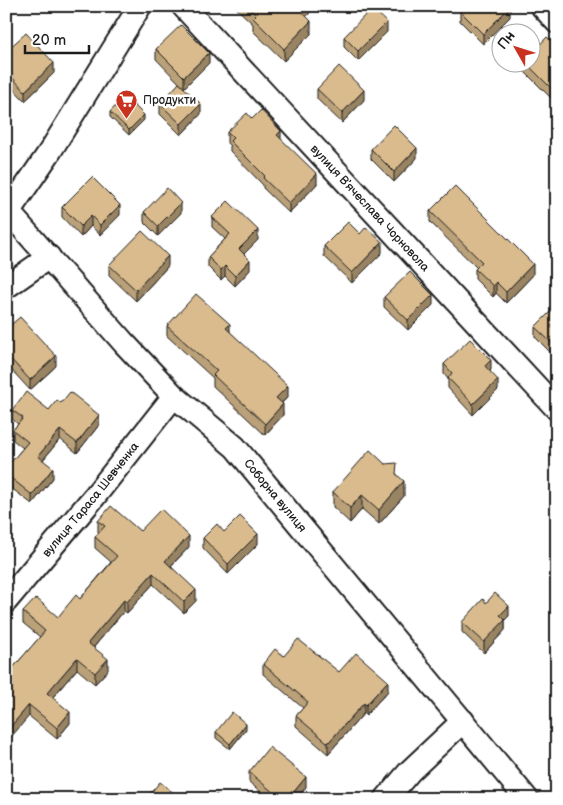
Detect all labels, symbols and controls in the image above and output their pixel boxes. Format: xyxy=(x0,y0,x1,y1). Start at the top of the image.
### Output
scale bar xyxy=(25,22,89,54)
north arrow xyxy=(490,22,540,72)
text: Пн xyxy=(494,28,519,53)
text: 20 m xyxy=(32,31,66,50)
supermarket icon: Продукти xyxy=(115,88,139,119)
place label: Продукти xyxy=(143,93,196,108)
street label: вулиця Вʼячеслава Чорновола xyxy=(307,142,432,275)
street label: вулиця Тараса Шевченка xyxy=(39,439,142,560)
street label: Соборна вулиця xyxy=(240,456,310,536)

